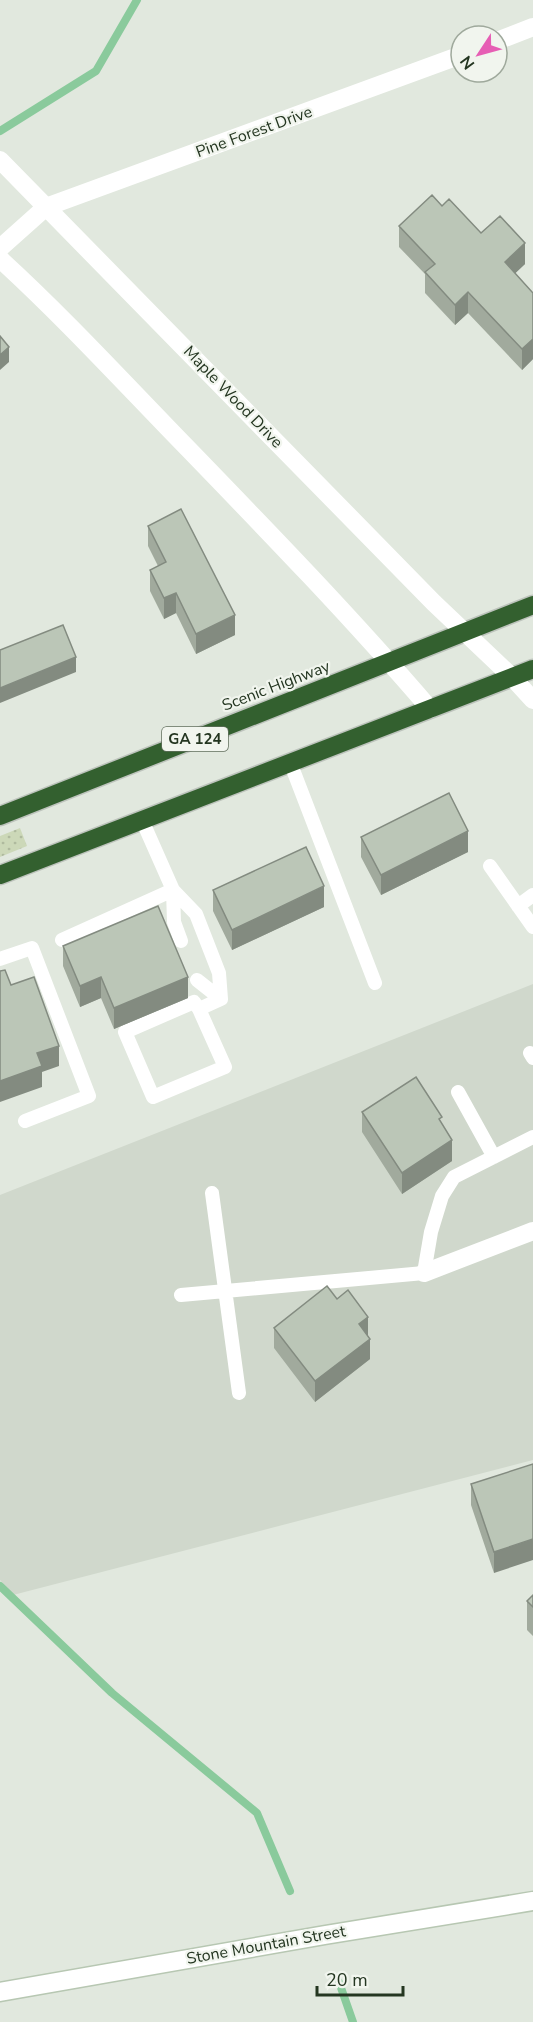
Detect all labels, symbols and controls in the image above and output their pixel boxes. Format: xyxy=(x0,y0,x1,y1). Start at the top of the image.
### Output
north arrow xyxy=(449,24,509,84)
text: N xyxy=(455,51,480,74)
street label: Pine Forest Drive xyxy=(193,101,315,163)
street label: Maple Wood Drive xyxy=(178,341,288,453)
street label: Scenic Highway xyxy=(219,655,334,717)
road number: GA 124 xyxy=(162,727,228,751)
street label: Stone Mountain Street xyxy=(185,1920,348,1970)
scale bar xyxy=(317,1959,402,1997)
text: 20 m xyxy=(326,1968,368,1992)

